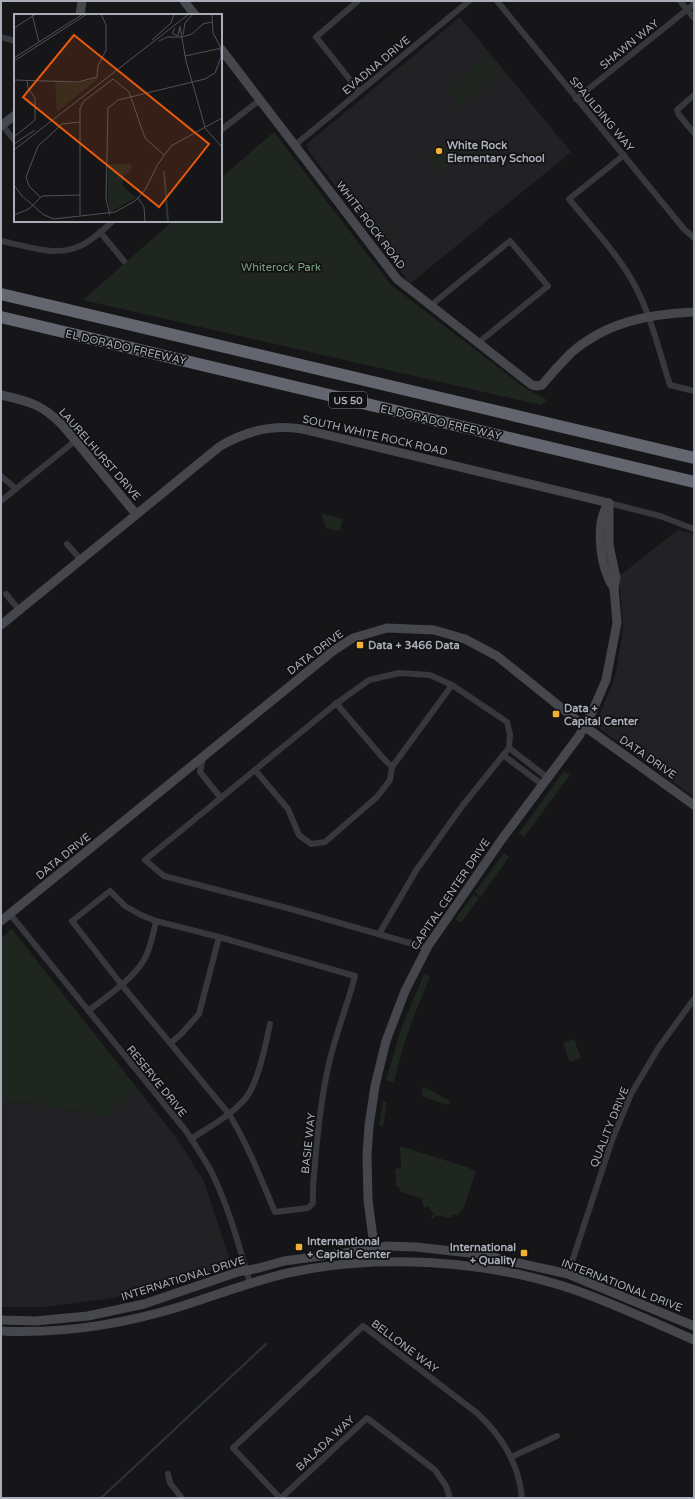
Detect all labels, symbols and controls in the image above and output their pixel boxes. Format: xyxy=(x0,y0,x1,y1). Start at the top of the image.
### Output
inset map xyxy=(14,14,222,222)
street label: SHAWN WAY xyxy=(597,17,661,72)
street label: EVADNA DRIVE xyxy=(340,33,413,97)
street label: SPAULDING WAY xyxy=(567,74,637,154)
place label: White Rock Elementary School xyxy=(447,139,545,166)
marker: White Rock Elementary School xyxy=(434,146,444,156)
street label: WHITE ROCK ROAD xyxy=(333,179,408,272)
park label: Whiterock Park xyxy=(241,261,321,274)
street label: EL DORADO FREEWAY xyxy=(64,327,188,368)
road number: US 50 xyxy=(329,392,367,408)
street label: EL DORADO FREEWAY xyxy=(379,402,503,443)
street label: LAURELHURST DRIVE xyxy=(56,406,143,503)
street label: SOUTH WHITE ROCK ROAD xyxy=(301,412,449,459)
street label: DATA DRIVE xyxy=(285,627,346,678)
place label: Data + 3466 Data xyxy=(368,639,460,652)
marker: Data + 3466 Data xyxy=(355,640,365,650)
place label: Data + Capital Center xyxy=(564,702,639,729)
marker: Data + Capital Center xyxy=(551,709,561,719)
street label: DATA DRIVE xyxy=(617,733,679,782)
street label: DATA DRIVE xyxy=(33,830,93,882)
street label: CAPITAL CENTER DRIVE xyxy=(408,836,493,952)
street label: RESERVE DRIVE xyxy=(124,1043,189,1120)
street label: QUALITY DRIVE xyxy=(587,1085,632,1169)
street label: BASIE WAY xyxy=(299,1112,318,1174)
place label: Internantional + Capital Center xyxy=(307,1235,391,1262)
place label: International + Quality xyxy=(450,1241,516,1268)
marker: Internantional + Capital Center xyxy=(294,1242,304,1252)
marker: International + Quality xyxy=(519,1248,529,1258)
street label: INTERNATIONAL DRIVE xyxy=(120,1253,247,1304)
street label: INTERNATIONAL DRIVE xyxy=(559,1256,684,1315)
street label: BELLONE WAY xyxy=(369,1317,441,1376)
street label: BALADA WAY xyxy=(293,1413,357,1474)

